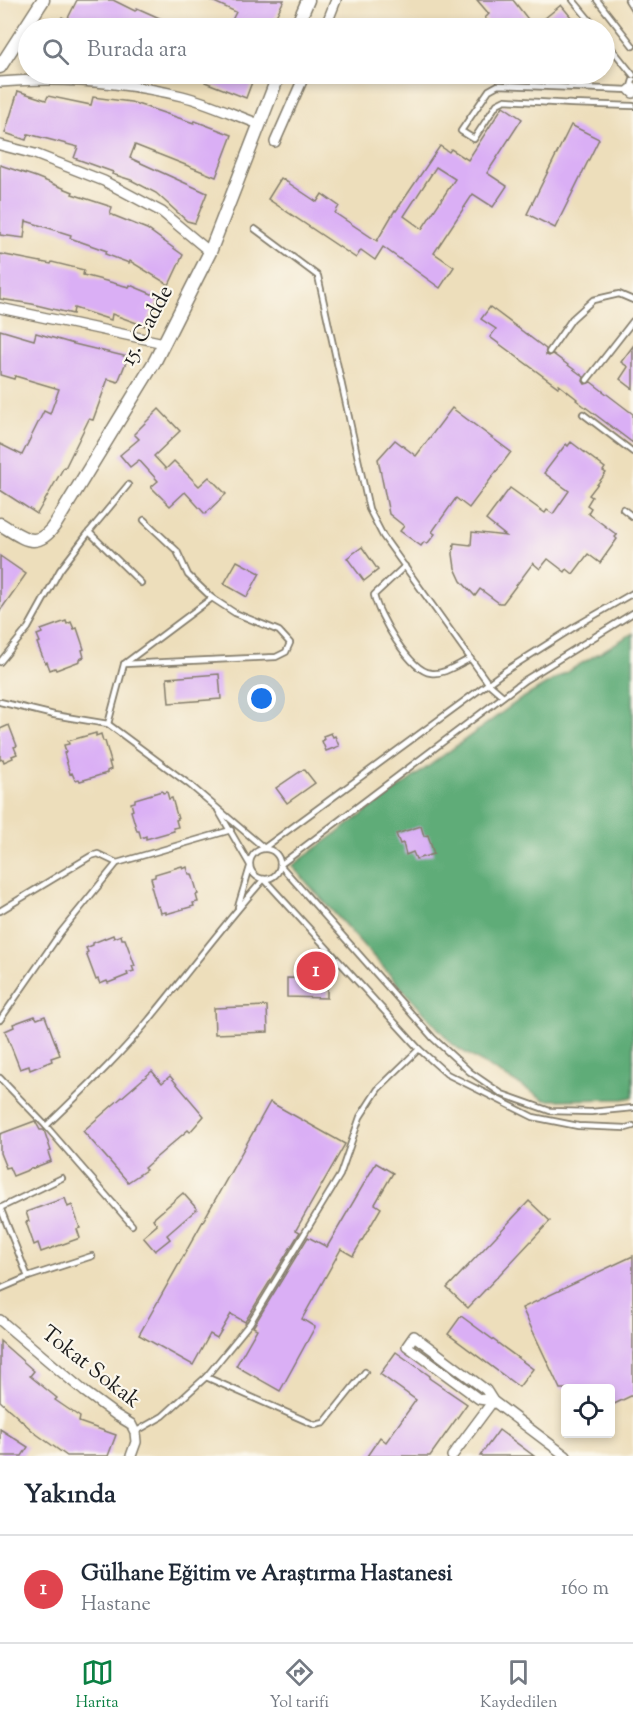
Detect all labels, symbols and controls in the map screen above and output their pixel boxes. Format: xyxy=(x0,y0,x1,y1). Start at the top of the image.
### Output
search box xyxy=(18,18,615,84)
icon: search xyxy=(39,35,72,68)
text: Burada ara xyxy=(87,35,187,67)
street label: 15. Cadde xyxy=(113,280,183,372)
your location xyxy=(247,684,276,713)
pin: 1 xyxy=(296,948,336,994)
street label: Tokat Sokak xyxy=(33,1319,147,1417)
map controls xyxy=(561,1384,615,1438)
button: locate xyxy=(561,1384,615,1438)
text: Yakında xyxy=(24,1477,116,1514)
text: Gülhane Eğitim ve Araştırma Hastanesi xyxy=(81,1559,452,1591)
text: 1 xyxy=(40,1575,47,1604)
text: 160 m xyxy=(561,1575,609,1604)
text: Hastane xyxy=(81,1591,151,1620)
tab: Harita xyxy=(75,1656,119,1715)
tab: Yol tarifi xyxy=(269,1656,329,1715)
tab: Kaydedilen xyxy=(480,1656,558,1715)

